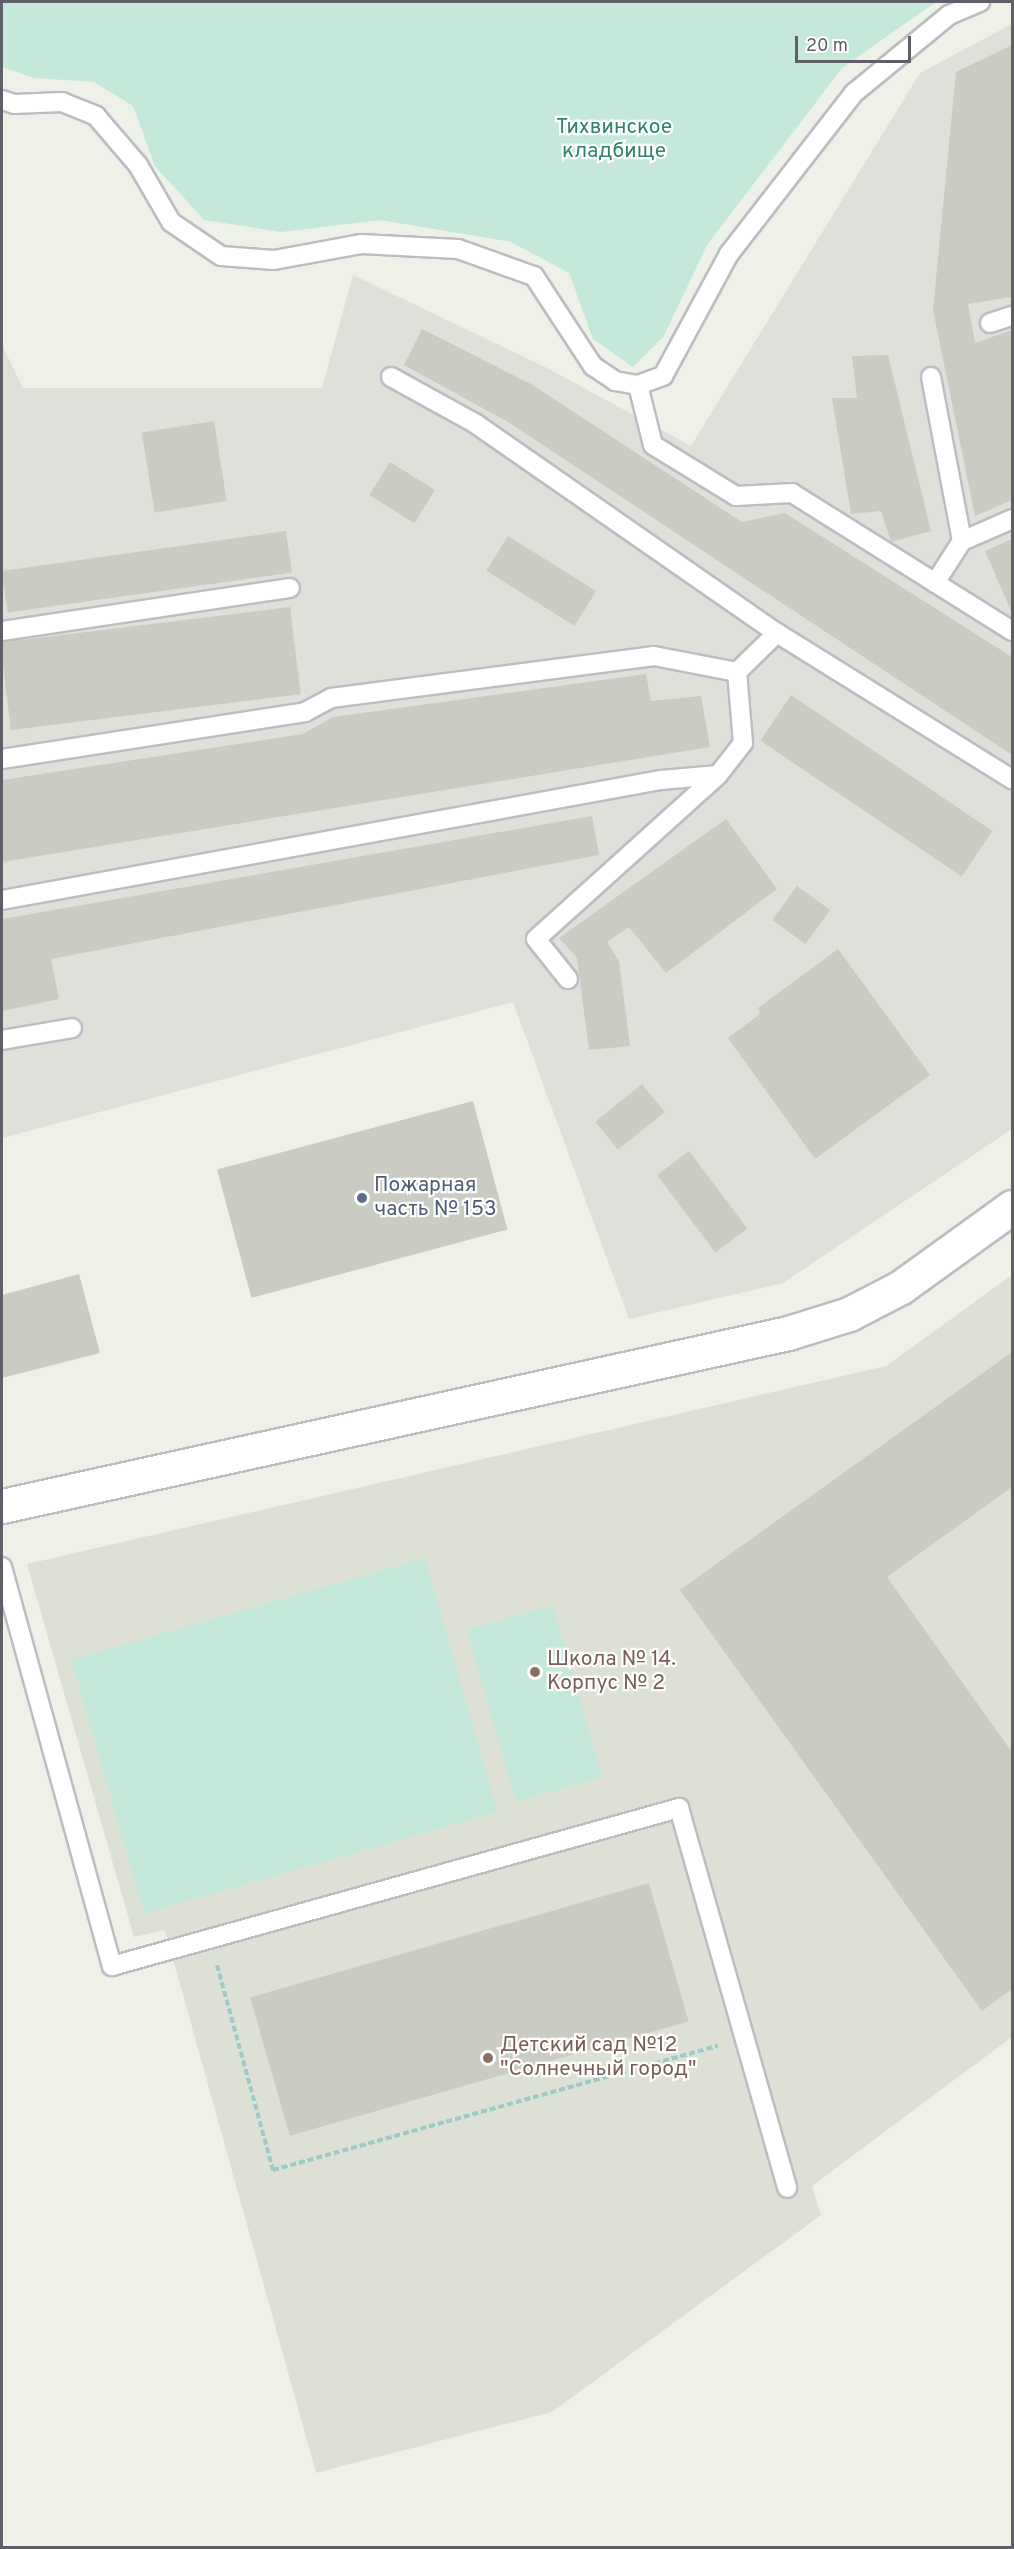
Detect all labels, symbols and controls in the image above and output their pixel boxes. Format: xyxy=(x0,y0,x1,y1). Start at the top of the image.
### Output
scale bar xyxy=(798,24,914,62)
text: 20 m xyxy=(806,35,848,58)
park label: Тихвинское кладбище xyxy=(556,115,672,165)
place label: Пожарная часть № 153 xyxy=(374,1173,497,1223)
marker: Пожарная часть № 153 xyxy=(355,1191,369,1205)
place label: Школа № 14. Корпус № 2 xyxy=(547,1647,676,1697)
marker: Школа № 14. Корпус № 2 xyxy=(528,1665,542,1679)
place label: Детский сад №12 "Солнечный город" xyxy=(500,2033,696,2083)
marker: Детский сад №12 "Солнечный город" xyxy=(481,2051,495,2065)

